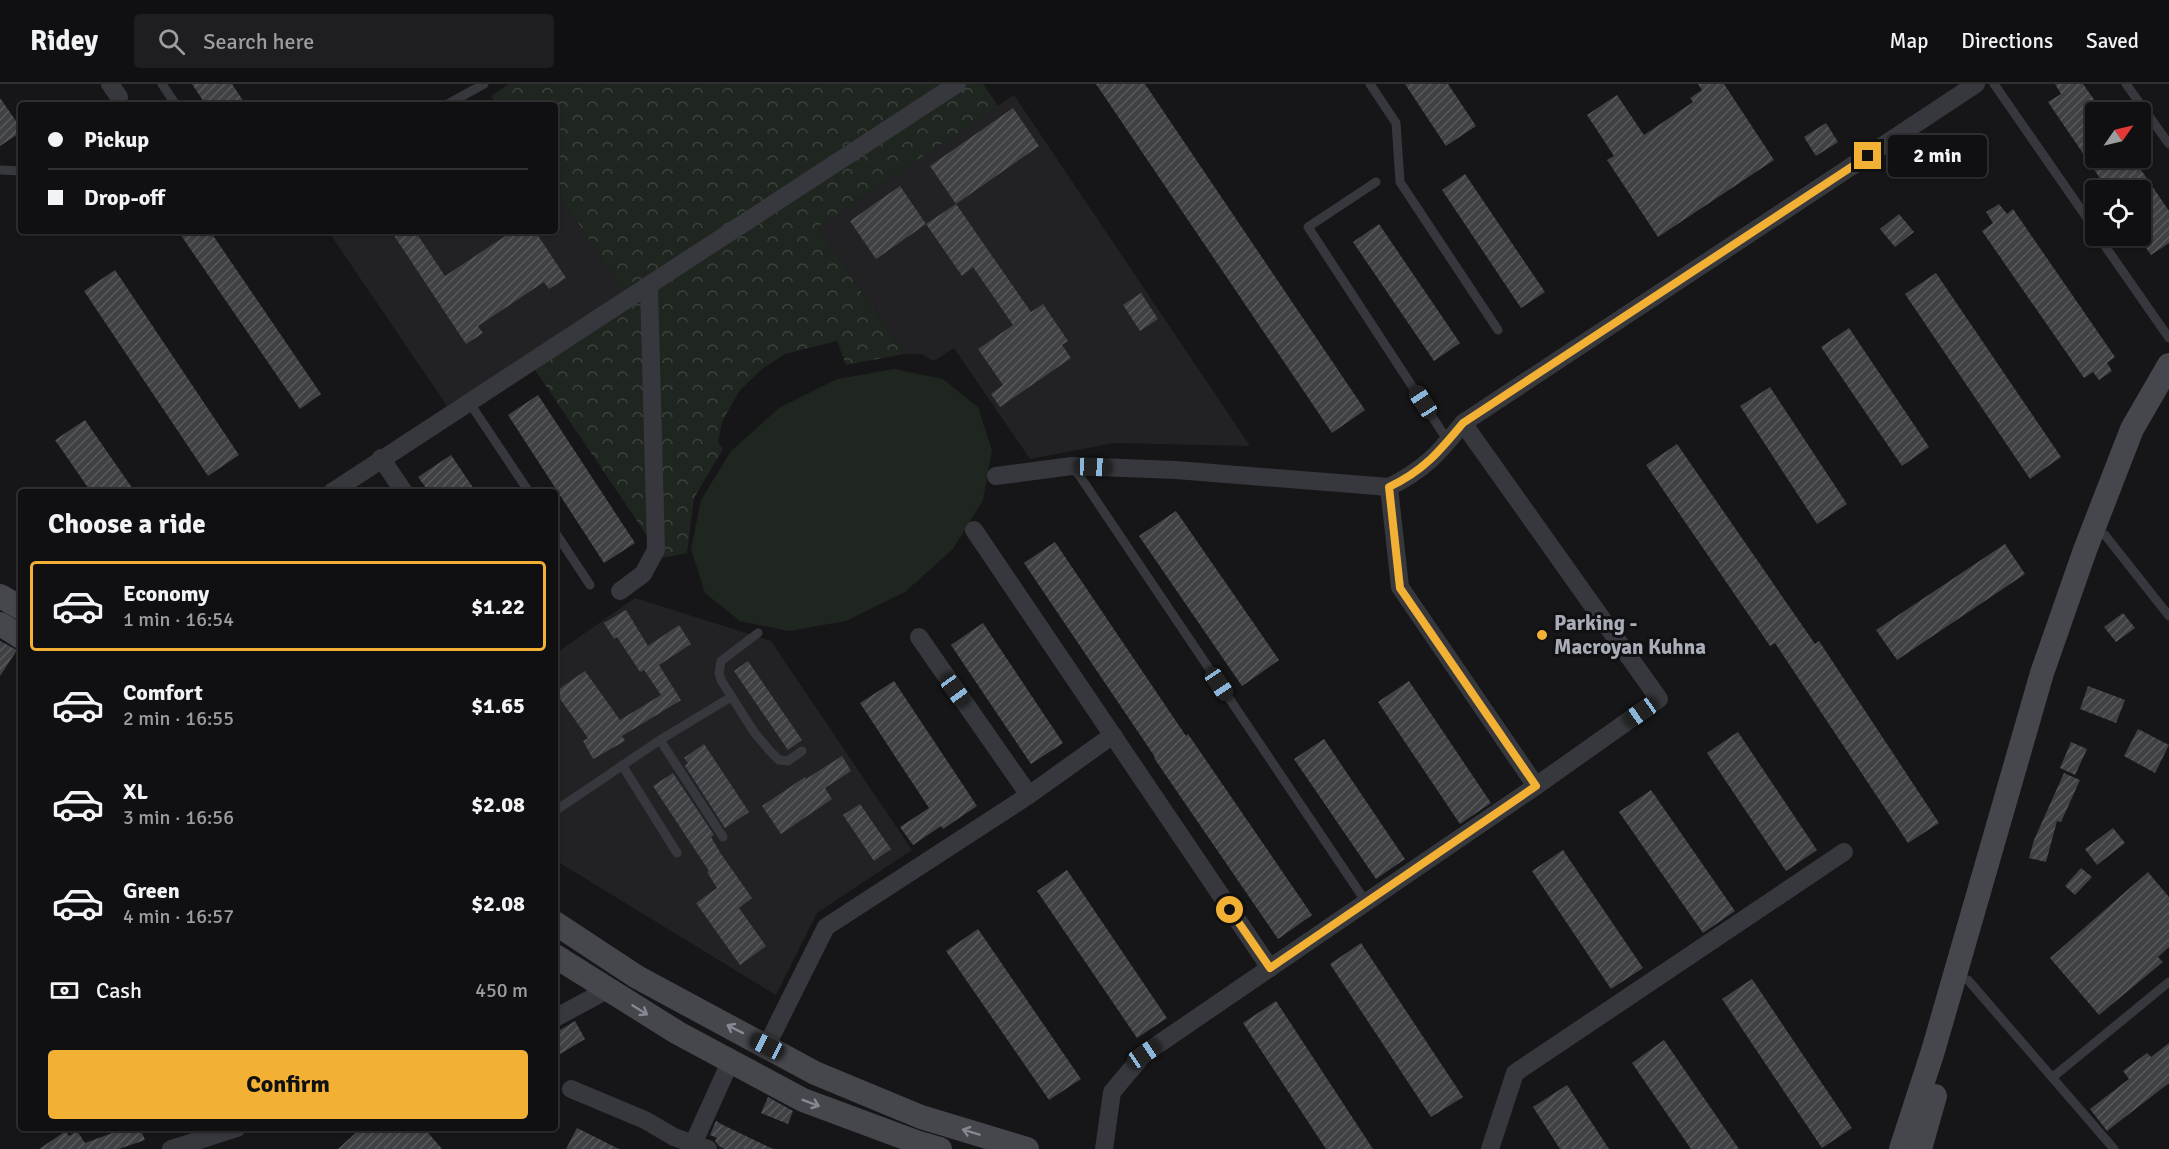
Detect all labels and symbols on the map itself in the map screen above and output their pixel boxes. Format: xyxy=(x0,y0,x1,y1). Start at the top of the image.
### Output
north arrow xyxy=(2085,102,2151,168)
callout: 2 min xyxy=(1889,135,1988,177)
route end xyxy=(1854,142,1881,169)
car xyxy=(1406,382,1440,422)
car xyxy=(1075,457,1111,477)
place label: Parking - Macroyan Kuhna xyxy=(1554,610,1706,660)
marker: Parking - Macroyan Kuhna xyxy=(1535,628,1549,642)
car xyxy=(1201,664,1237,704)
car xyxy=(937,670,973,710)
car xyxy=(1621,694,1661,730)
route start xyxy=(1216,896,1243,923)
one-way arrow xyxy=(631,1004,648,1016)
one-way arrow xyxy=(727,1023,745,1035)
car xyxy=(747,1030,787,1062)
car xyxy=(1124,1036,1164,1072)
one-way arrow xyxy=(801,1098,820,1109)
one-way arrow xyxy=(962,1126,981,1137)

